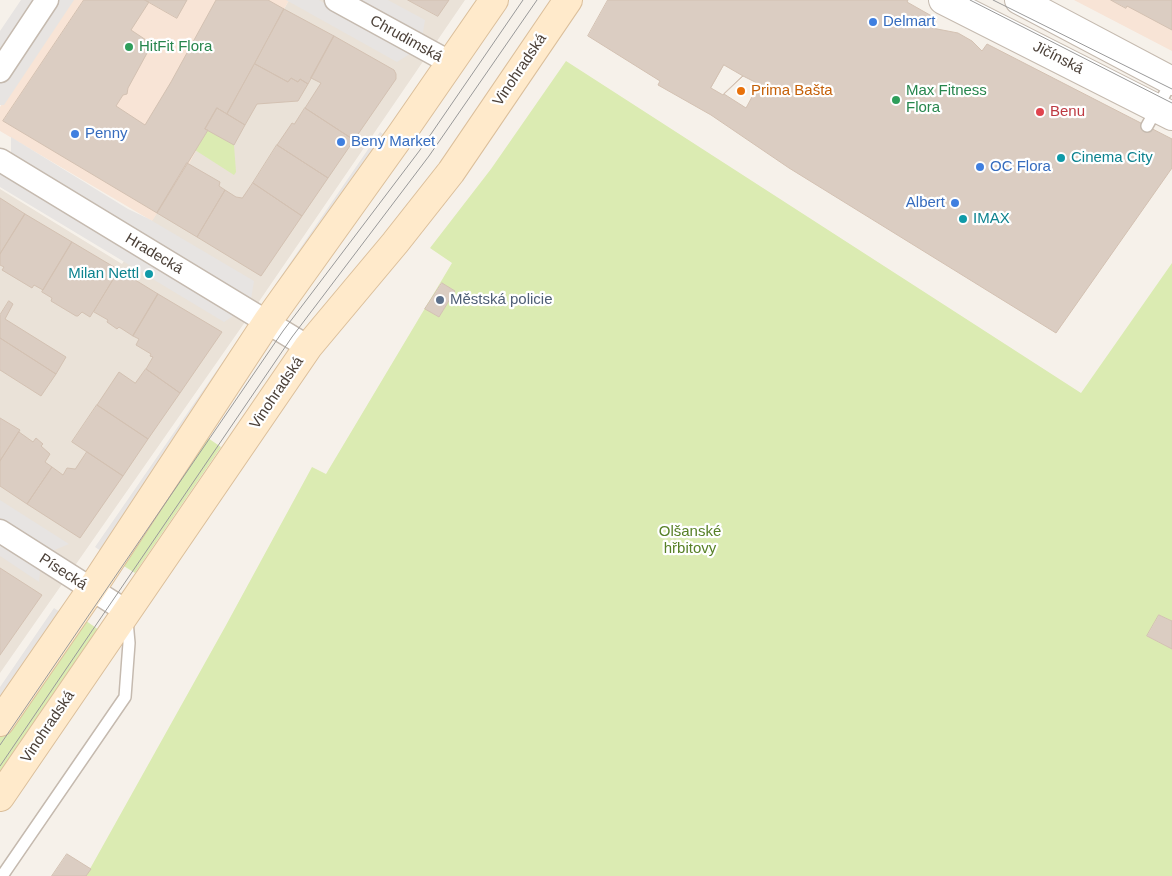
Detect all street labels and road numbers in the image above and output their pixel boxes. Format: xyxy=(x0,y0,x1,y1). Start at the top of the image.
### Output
street label: Chrudimská xyxy=(367,12,445,66)
street label: Vinohradská xyxy=(489,31,551,109)
street label: Jičínská xyxy=(1030,38,1086,78)
street label: Hradecká xyxy=(122,230,186,278)
street label: Vinohradská xyxy=(246,354,308,432)
street label: Písecká xyxy=(36,550,90,594)
street label: Vinohradská xyxy=(17,688,79,766)

